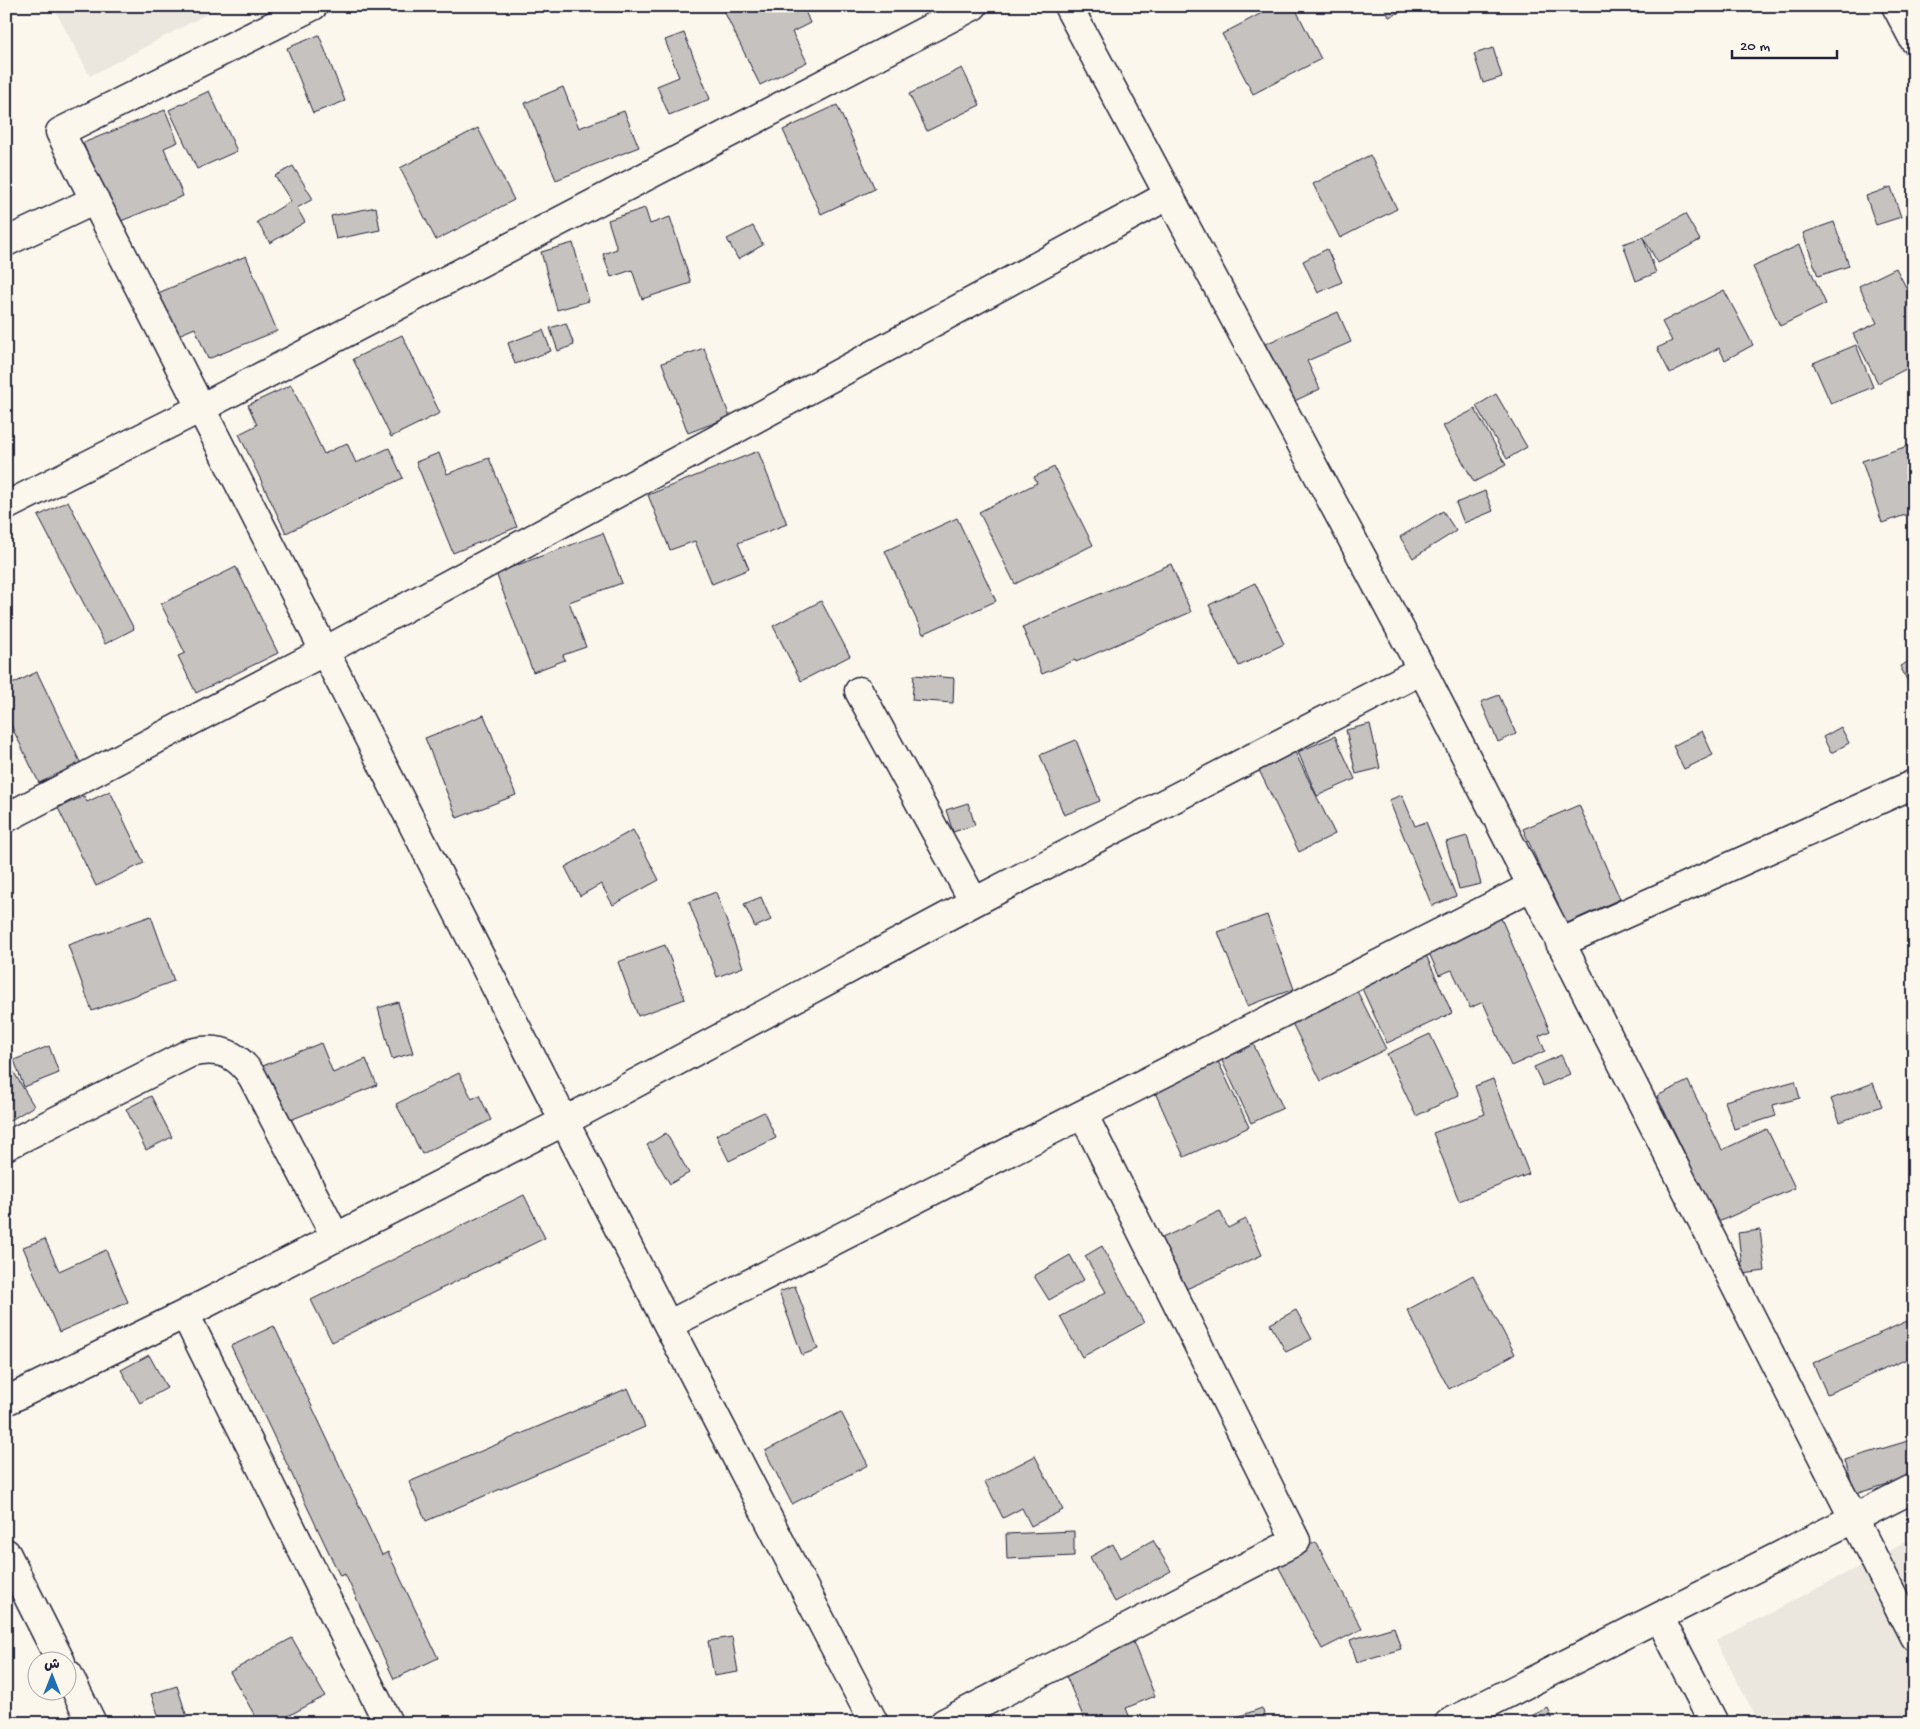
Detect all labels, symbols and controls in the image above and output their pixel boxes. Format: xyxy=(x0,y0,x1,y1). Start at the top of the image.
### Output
scale bar xyxy=(1732,28,1838,60)
text: 20 m xyxy=(1740,38,1770,56)
north arrow xyxy=(28,1652,78,1702)
text: ش xyxy=(44,1657,60,1674)

